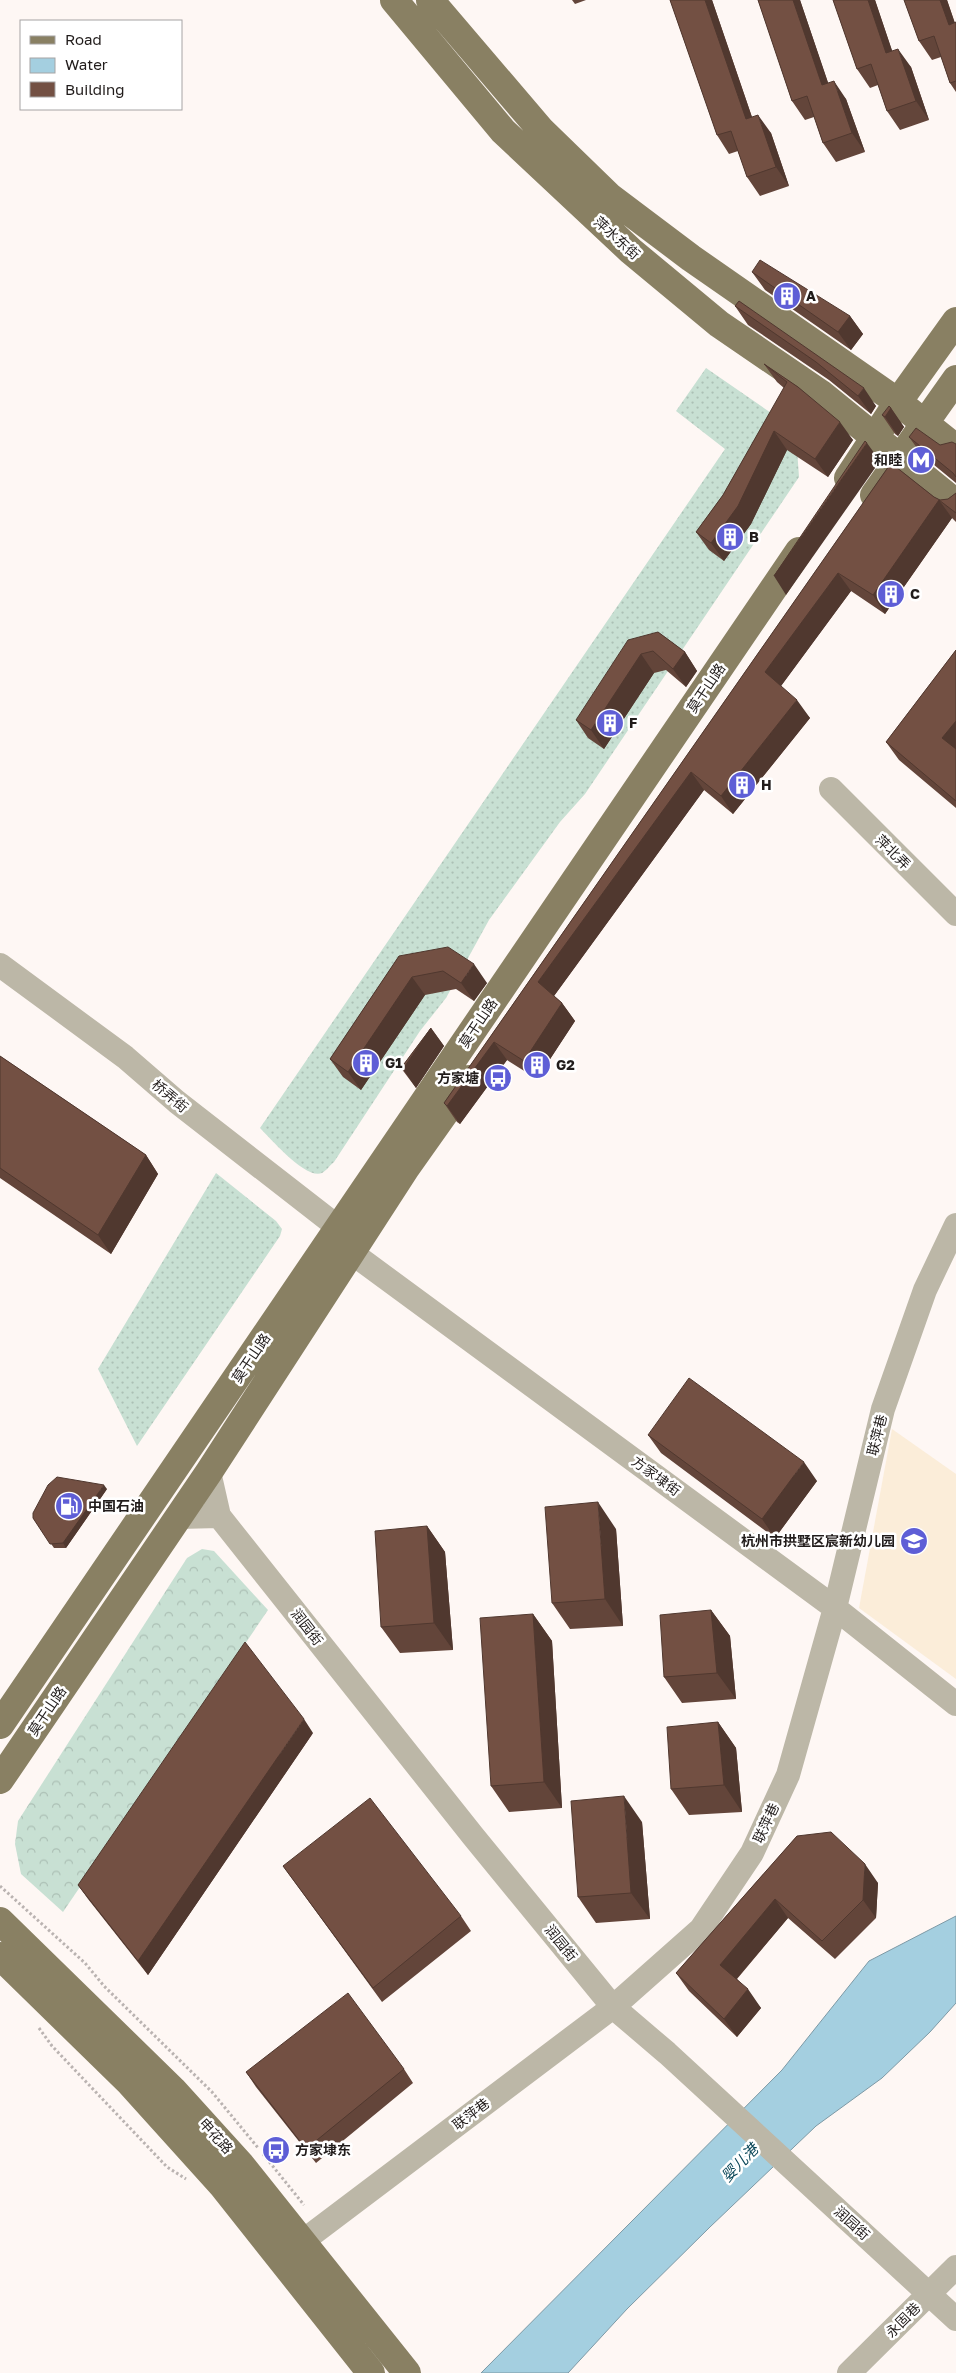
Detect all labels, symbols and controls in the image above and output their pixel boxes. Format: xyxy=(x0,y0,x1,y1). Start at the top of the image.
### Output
legend xyxy=(20,20,182,110)
text: Road xyxy=(65,30,102,48)
text: Water xyxy=(65,55,108,73)
text: Building xyxy=(65,80,125,98)
street label: 萍水东街 xyxy=(591,213,644,263)
building icon: A xyxy=(772,281,802,311)
place label: A xyxy=(806,287,816,304)
metro station icon: 和睦 xyxy=(906,445,936,475)
place label: 和睦 xyxy=(874,451,903,468)
building icon: B xyxy=(715,522,745,552)
place label: B xyxy=(749,528,759,545)
building icon: C xyxy=(876,579,906,609)
place label: C xyxy=(910,585,920,602)
street label: 莫干山路 xyxy=(683,660,728,716)
building icon: F xyxy=(595,708,625,738)
place label: F xyxy=(629,714,637,731)
building icon: H xyxy=(727,770,757,800)
place label: H xyxy=(761,776,772,793)
street label: 萍北弄 xyxy=(872,831,914,873)
street label: 莫干山路 xyxy=(455,995,500,1051)
building icon: G1 xyxy=(351,1048,381,1078)
building icon: G2 xyxy=(522,1050,552,1080)
place label: G1 xyxy=(385,1054,403,1071)
place label: G2 xyxy=(556,1056,575,1073)
bus stop icon: 方家塘 xyxy=(483,1063,513,1093)
place label: 方家塘 xyxy=(437,1069,479,1086)
street label: 桥弄街 xyxy=(149,1076,192,1116)
street label: 莫干山路 xyxy=(228,1330,273,1386)
street label: 联萍巷 xyxy=(863,1412,890,1457)
street label: 方家埭街 xyxy=(629,1452,684,1499)
fuel station icon: 中国石油 xyxy=(54,1491,84,1521)
place label: 中国石油 xyxy=(88,1497,144,1514)
school or university icon: 杭州市拱墅区宸新幼儿园 xyxy=(899,1526,929,1556)
place label: 杭州市拱墅区宸新幼儿园 xyxy=(741,1532,895,1549)
street label: 润园街 xyxy=(288,1605,327,1648)
street label: 莫干山路 xyxy=(24,1683,69,1739)
street label: 联萍巷 xyxy=(749,1800,782,1845)
street label: 润园街 xyxy=(542,1921,581,1964)
street label: 联萍巷 xyxy=(449,2094,493,2133)
street label: 申花路 xyxy=(196,2114,237,2157)
bus stop icon: 方家埭东 xyxy=(261,2135,291,2165)
water label: 婴儿港 xyxy=(717,2138,763,2185)
place label: 方家埭东 xyxy=(295,2141,351,2158)
street label: 润园街 xyxy=(831,2202,874,2243)
street label: 永固巷 xyxy=(882,2299,924,2341)

